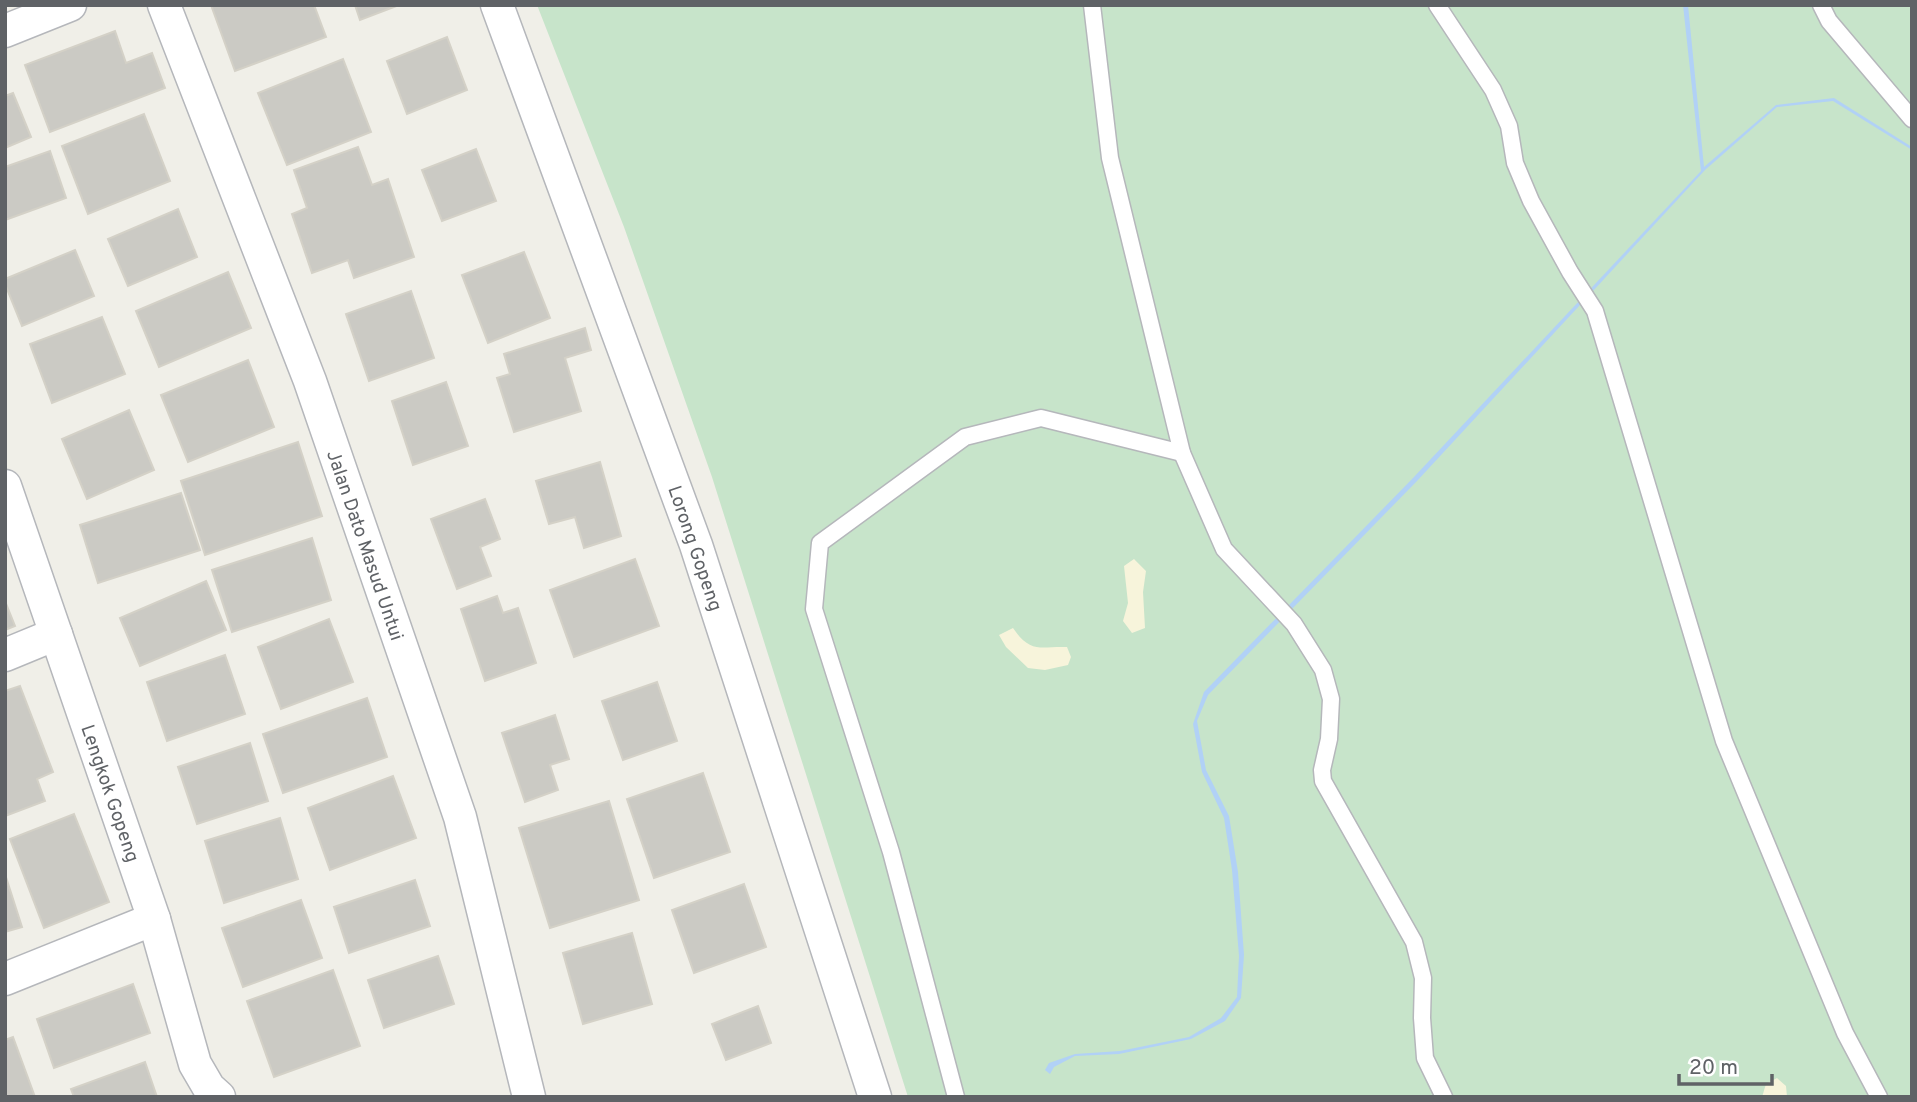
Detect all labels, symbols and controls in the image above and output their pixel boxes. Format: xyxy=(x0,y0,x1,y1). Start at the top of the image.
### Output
street label: Jalan Dato Masud Untui xyxy=(320,447,408,644)
street label: Lorong Gopeng xyxy=(661,483,727,615)
street label: Lengkok Gopeng xyxy=(74,722,144,866)
scale bar xyxy=(1679,1042,1772,1086)
text: 20 m xyxy=(1689,1055,1738,1082)

